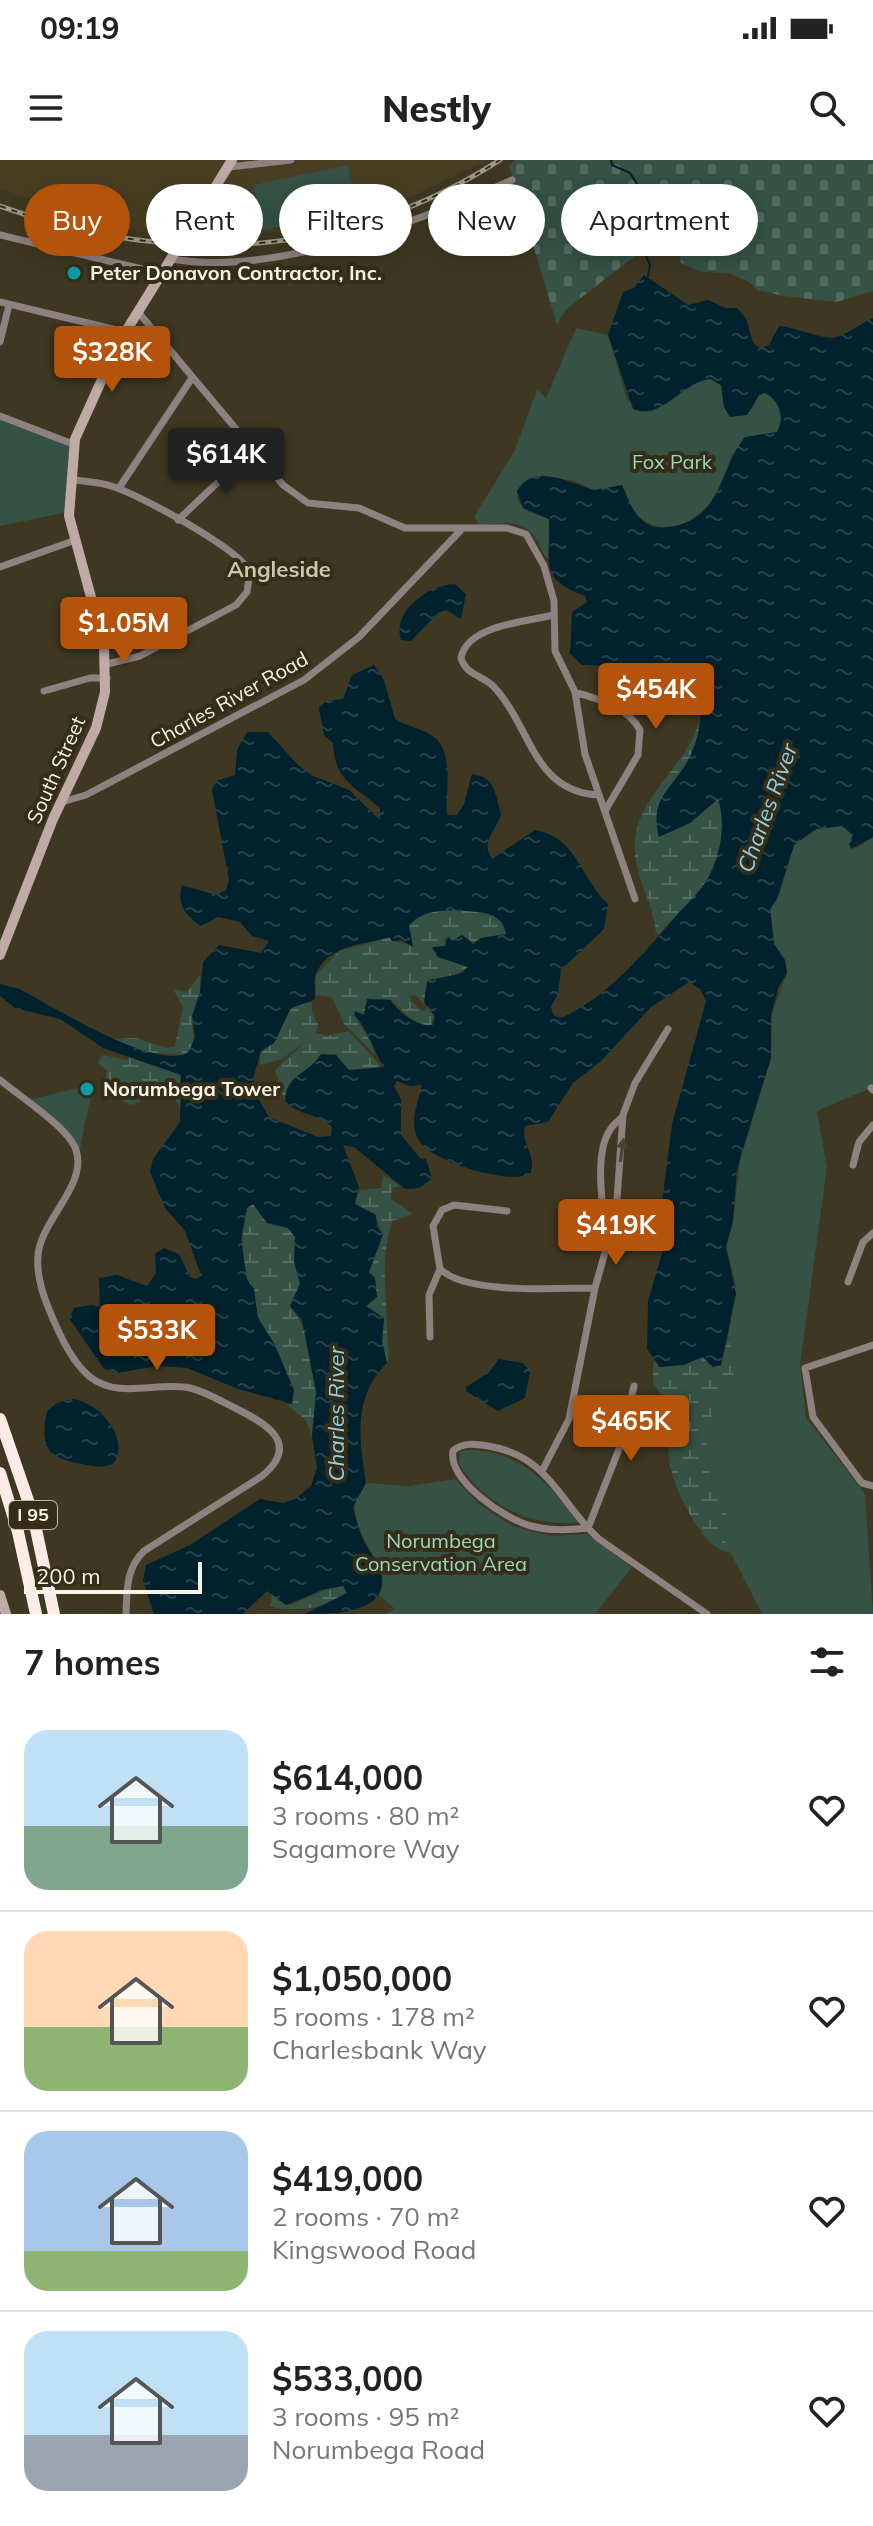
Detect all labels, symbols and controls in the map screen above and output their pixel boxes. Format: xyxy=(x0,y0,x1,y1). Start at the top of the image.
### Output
text: 09:19 xyxy=(40,9,119,47)
icon: menu xyxy=(24,86,68,130)
text: Nestly xyxy=(382,86,491,131)
icon: search xyxy=(805,86,849,130)
chip: Buy xyxy=(24,184,130,256)
chip: Rent xyxy=(146,184,263,256)
chip: Filters xyxy=(279,184,412,256)
chip: New xyxy=(428,184,545,256)
chip: Apartment xyxy=(561,184,758,256)
place label: Peter Donavon Contractor, Inc. xyxy=(90,260,382,285)
marker: Peter Donavon Contractor, Inc. xyxy=(65,264,83,282)
pin: $328K xyxy=(56,326,168,394)
text: $328K xyxy=(72,335,152,368)
pin: $614K xyxy=(170,428,282,496)
text: $614K xyxy=(186,437,266,470)
park label: Fox Park xyxy=(632,449,713,474)
district label: Angleside xyxy=(227,555,331,583)
pin: $1.05M xyxy=(59,597,189,665)
text: $1.05M xyxy=(78,606,170,639)
street label: Charles River Road xyxy=(145,646,312,753)
pin: $454K xyxy=(600,663,712,731)
text: $454K xyxy=(616,672,696,705)
street label: South Street xyxy=(21,712,90,827)
water label: Charles River xyxy=(731,739,804,876)
place label: Norumbega Tower xyxy=(103,1076,280,1101)
marker: Norumbega Tower xyxy=(78,1080,96,1098)
one-way arrow xyxy=(616,1137,629,1162)
pin: $419K xyxy=(560,1199,672,1267)
text: $419K xyxy=(576,1208,656,1241)
pin: $533K xyxy=(101,1304,213,1372)
text: $533K xyxy=(117,1313,197,1346)
water label: Charles River xyxy=(322,1346,350,1481)
pin: $465K xyxy=(575,1395,687,1463)
text: $465K xyxy=(591,1404,671,1437)
road number: I 95 xyxy=(9,1501,57,1529)
park label: Norumbega Conservation Area xyxy=(355,1528,527,1576)
scale bar xyxy=(24,1558,202,1594)
text: 200 m xyxy=(36,1562,101,1590)
icon: filters xyxy=(805,1640,849,1684)
text: 7 homes xyxy=(24,1641,161,1684)
text: $614,000 xyxy=(272,1756,423,1799)
icon: home xyxy=(88,1762,184,1858)
icon: heart xyxy=(805,1788,849,1832)
text: 3 rooms · 80 m² xyxy=(272,1799,459,1832)
text: Sagamore Way xyxy=(272,1832,460,1865)
text: $1,050,000 xyxy=(272,1957,452,2000)
icon: home xyxy=(88,1963,184,2059)
icon: heart xyxy=(805,1989,849,2033)
text: 5 rooms · 178 m² xyxy=(272,2000,475,2033)
text: Charlesbank Way xyxy=(272,2033,487,2066)
text: $419,000 xyxy=(272,2157,423,2200)
icon: home xyxy=(88,2163,184,2259)
icon: heart xyxy=(805,2189,849,2233)
text: 2 rooms · 70 m² xyxy=(272,2200,459,2233)
text: Kingswood Road xyxy=(272,2233,476,2266)
text: $533,000 xyxy=(272,2357,423,2400)
icon: home xyxy=(88,2363,184,2459)
icon: heart xyxy=(805,2389,849,2433)
text: 3 rooms · 95 m² xyxy=(272,2400,459,2433)
text: Norumbega Road xyxy=(272,2433,485,2466)

